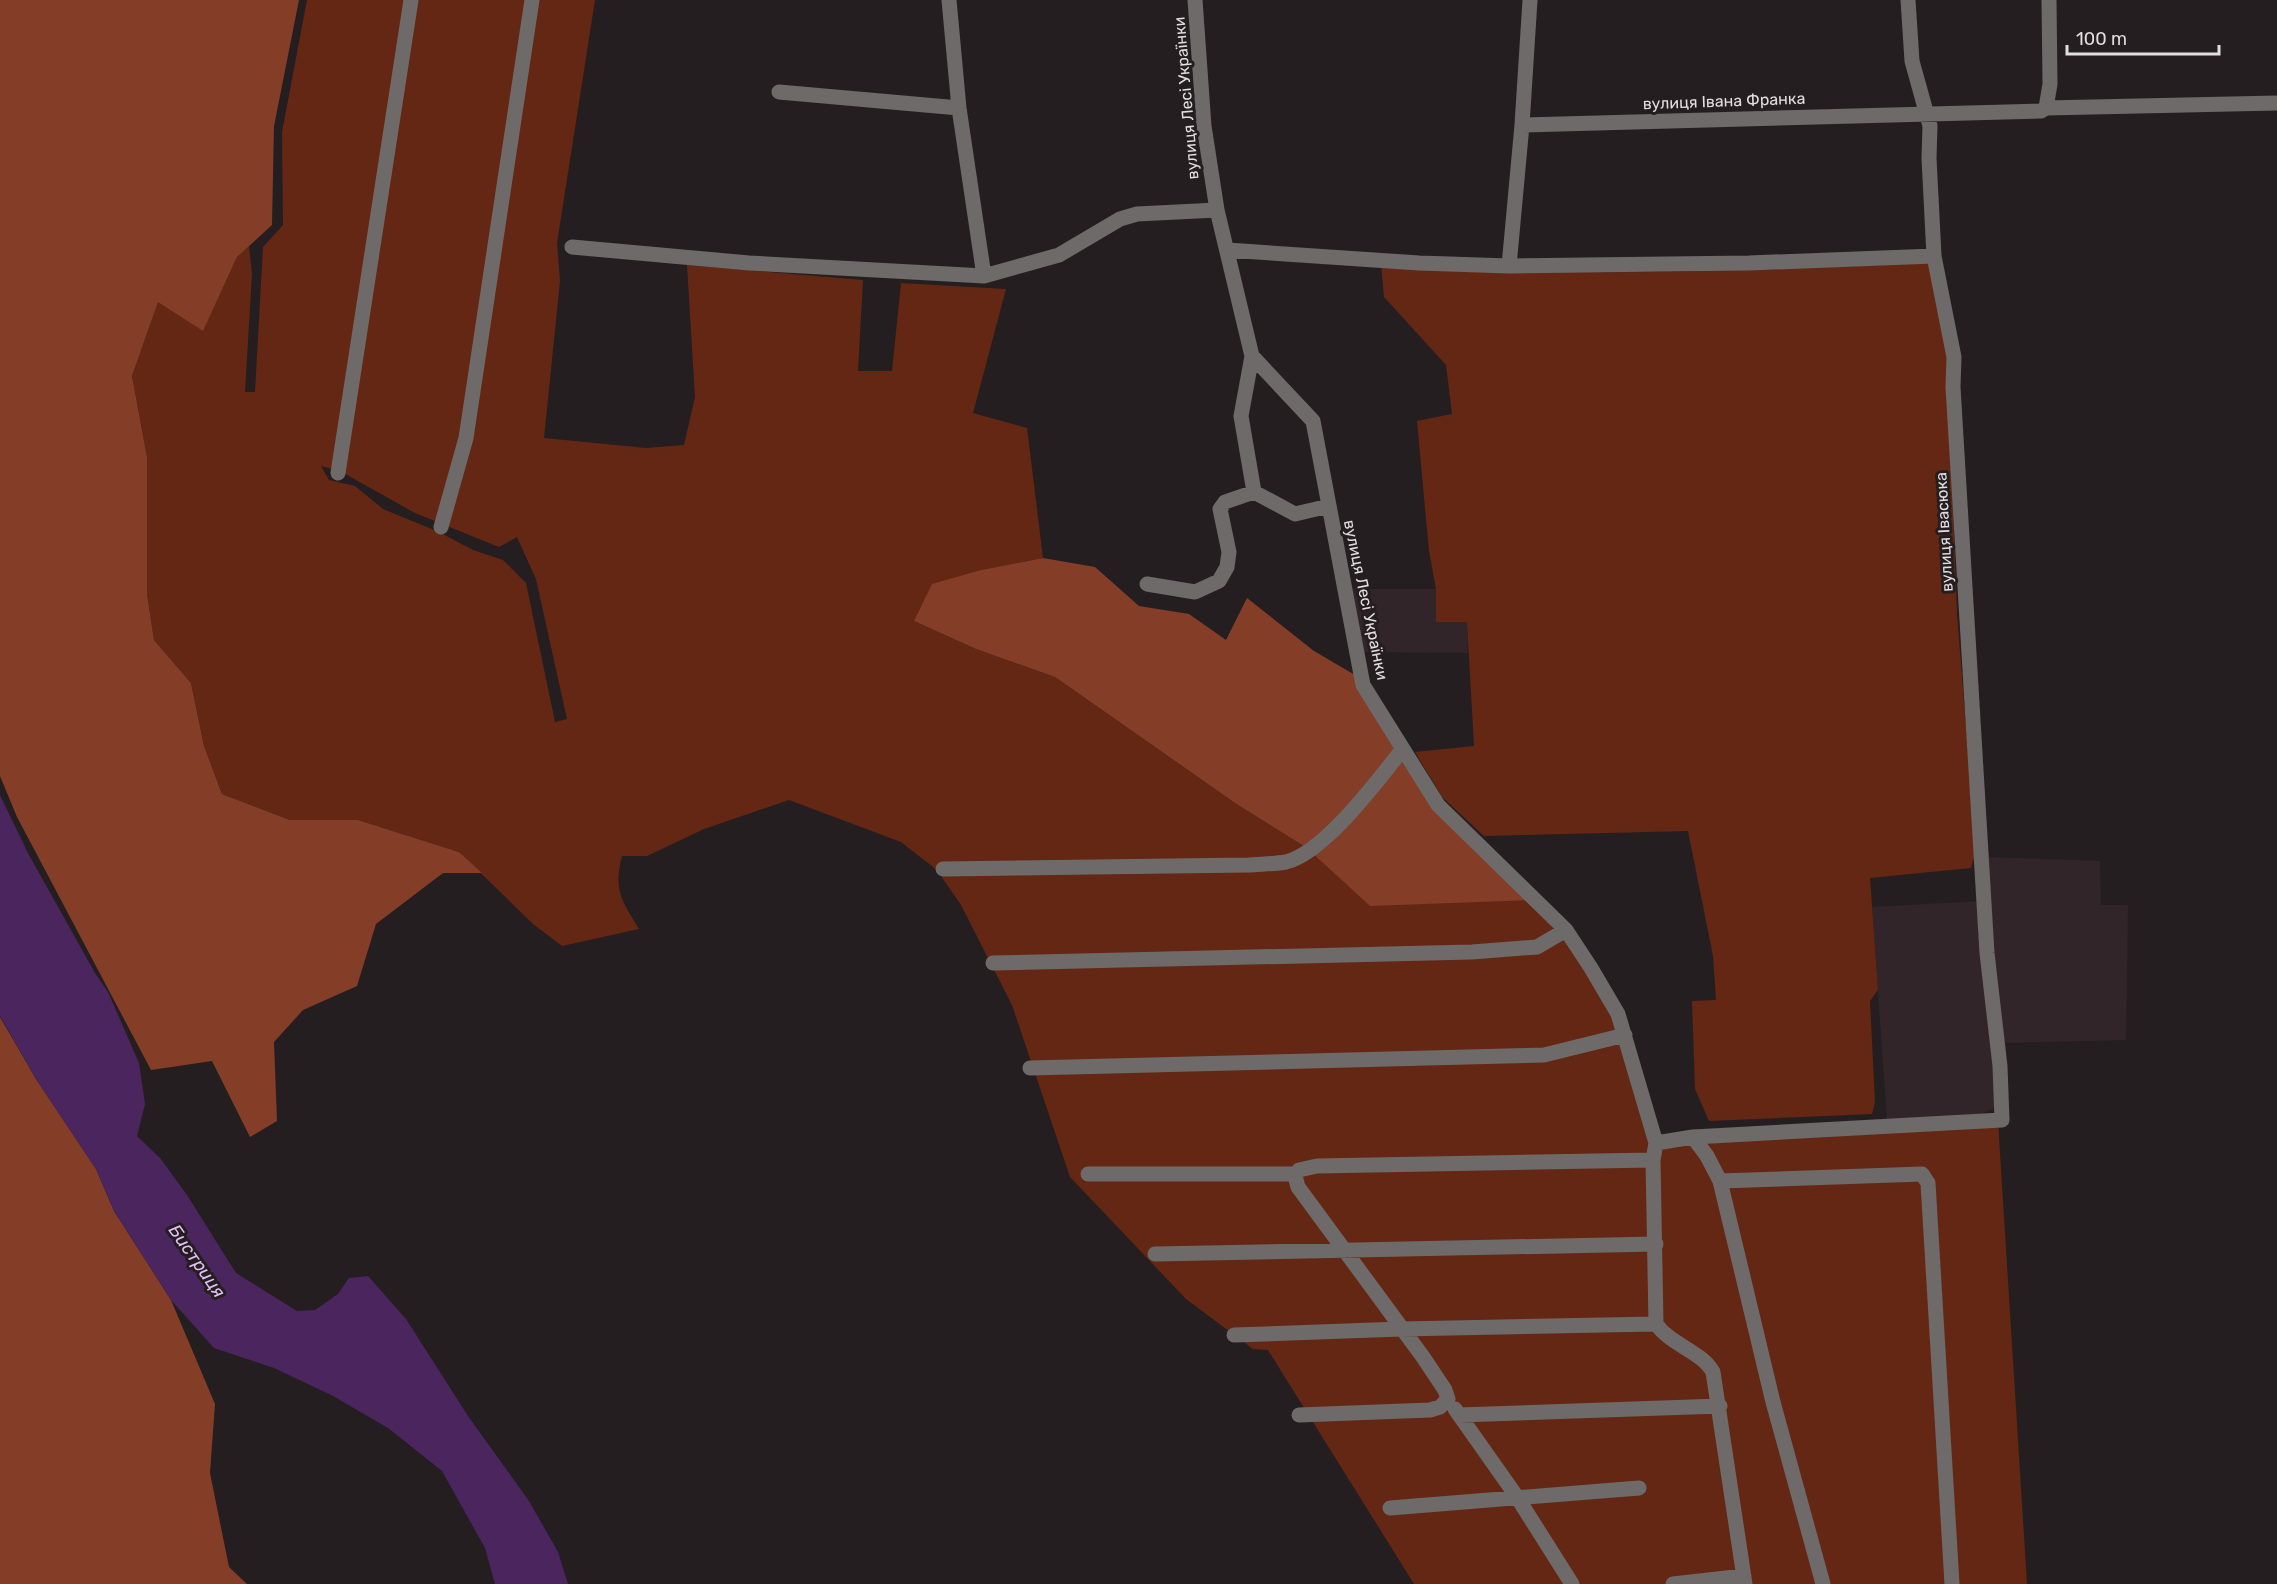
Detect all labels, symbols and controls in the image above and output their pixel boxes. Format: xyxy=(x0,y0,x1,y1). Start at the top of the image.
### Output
street label: вулиця Лесі Українки xyxy=(1169,16,1203,180)
scale bar xyxy=(2067,18,2218,56)
text: 100 m xyxy=(2076,28,2127,50)
street label: вулиця Івана Франка xyxy=(1642,89,1806,113)
street label: вулиця Івасюка xyxy=(1931,472,1957,592)
street label: вулиця Лесі Українки xyxy=(1340,518,1392,682)
water label: Бистриця xyxy=(164,1220,230,1302)

